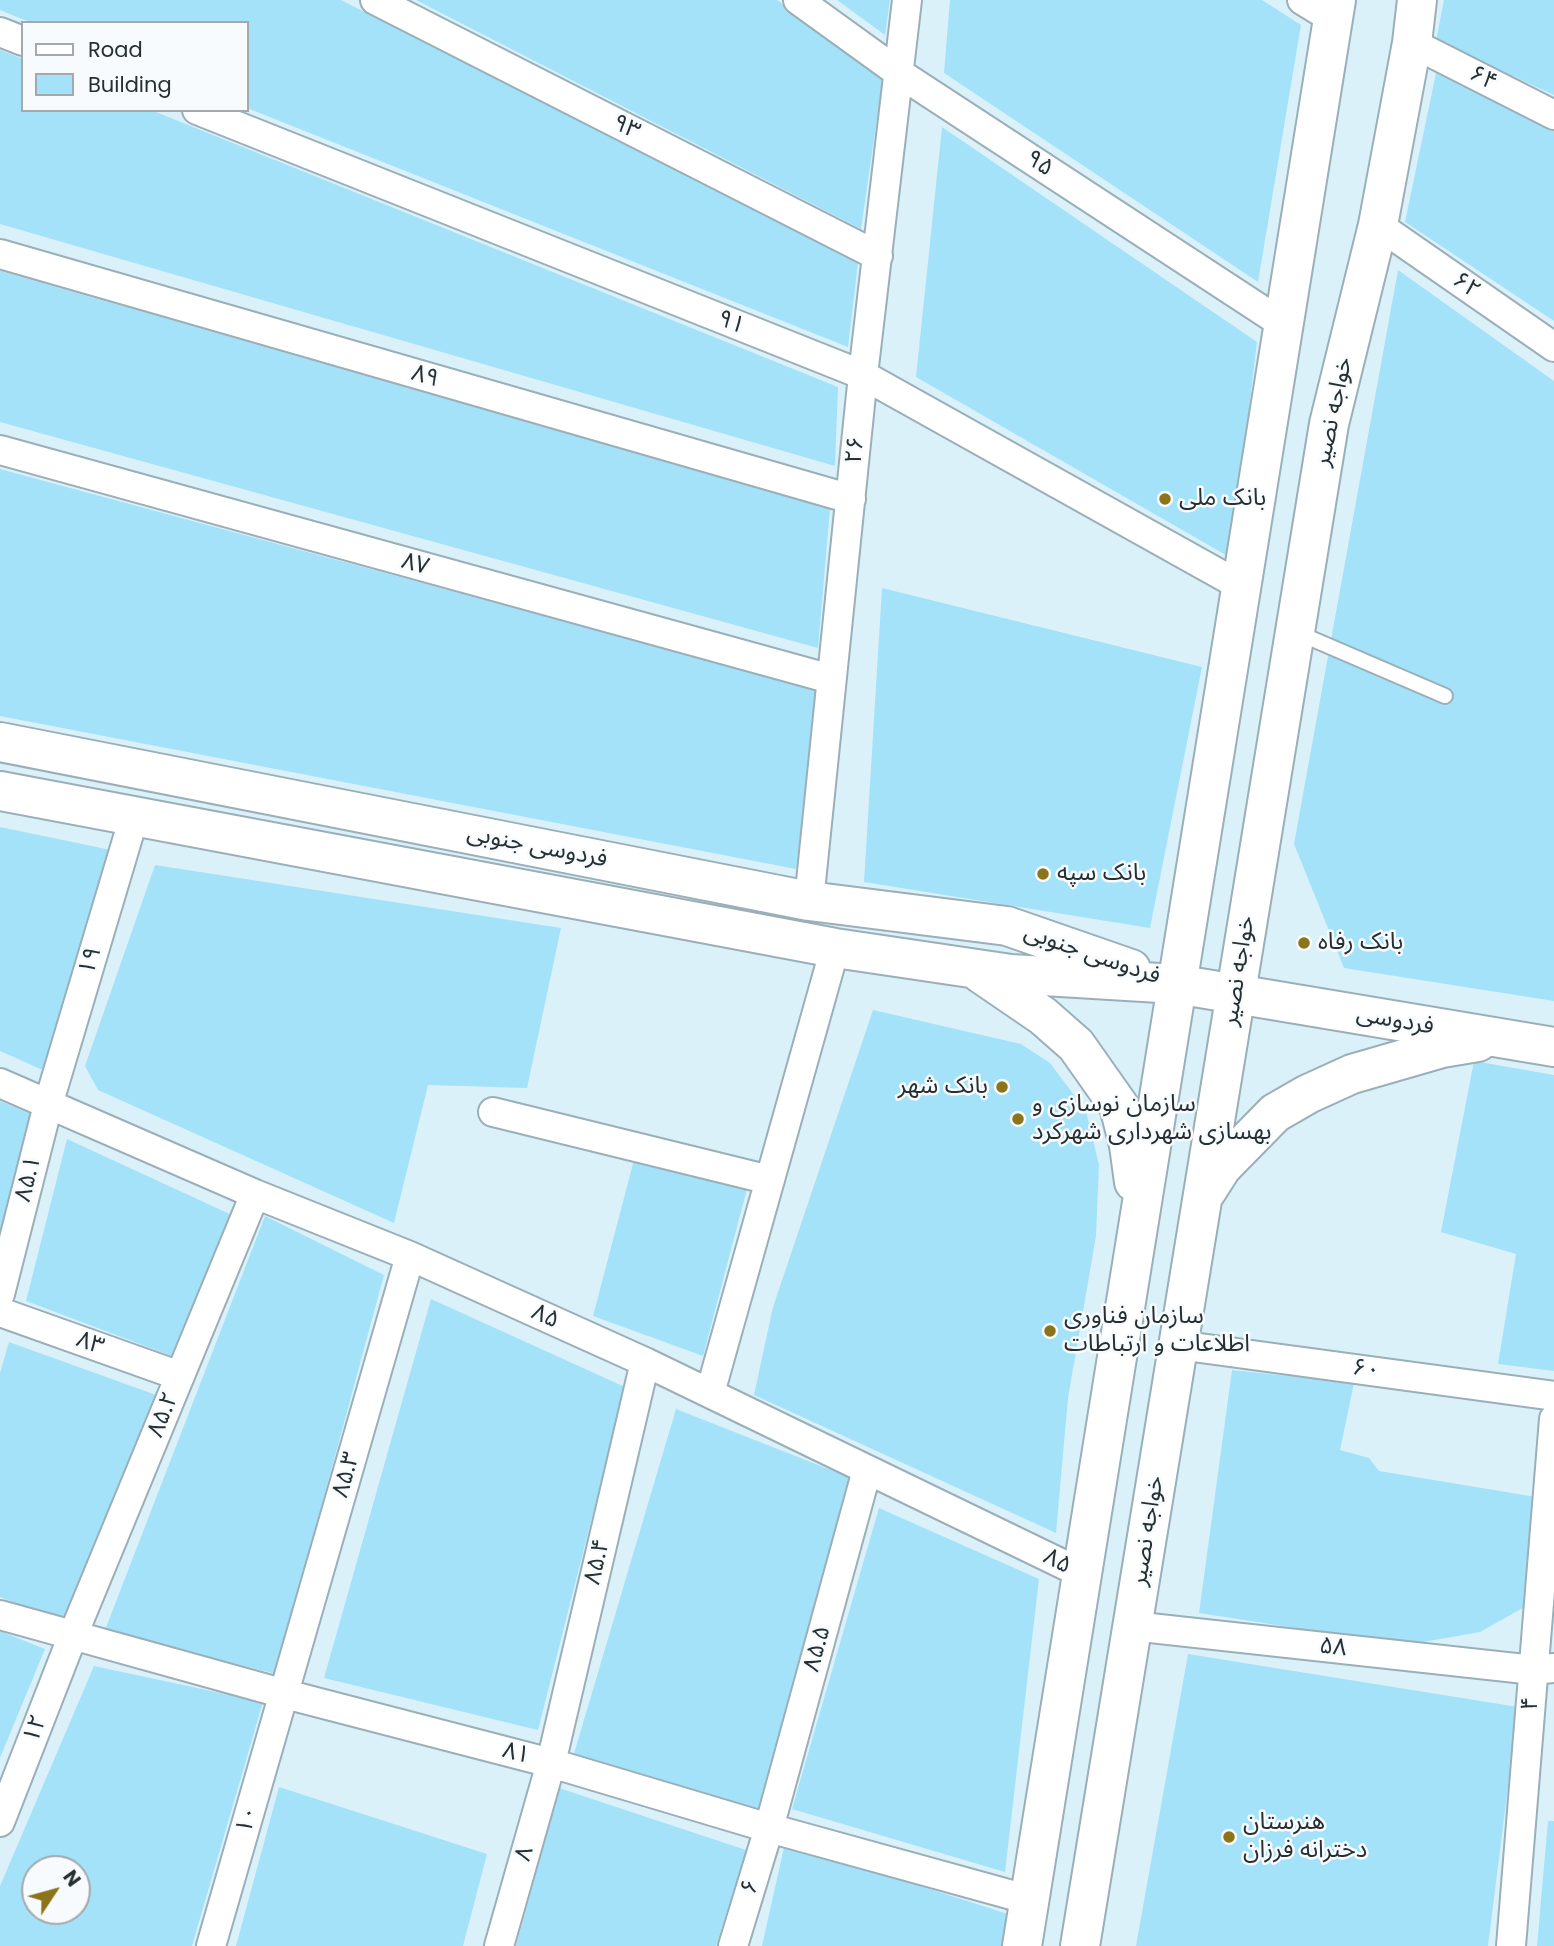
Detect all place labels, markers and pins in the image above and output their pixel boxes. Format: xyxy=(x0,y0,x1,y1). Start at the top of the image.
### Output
place label: بانک ملی xyxy=(1179,485,1266,513)
marker: بانک ملی xyxy=(1157,491,1173,507)
place label: بانک سپه xyxy=(1057,860,1146,888)
marker: بانک سپه xyxy=(1035,866,1051,882)
place label: بانک رفاه xyxy=(1318,929,1403,957)
marker: بانک رفاه xyxy=(1296,935,1312,951)
place label: بانک شهر xyxy=(898,1073,988,1101)
marker: بانک شهر xyxy=(994,1079,1010,1095)
place label: سازمان نوسازی و بهسازی شهرداری شهرکرد xyxy=(1032,1091,1271,1147)
marker: سازمان نوسازی و بهسازی شهرداری شهرکرد xyxy=(1010,1111,1026,1127)
place label: سازمان فناوری اطلاعات و ارتباطات xyxy=(1064,1303,1250,1359)
marker: سازمان فناوری اطلاعات و ارتباطات xyxy=(1042,1323,1058,1339)
place label: هنرستان دخترانه فرزان xyxy=(1243,1809,1367,1865)
marker: هنرستان دخترانه فرزان xyxy=(1221,1829,1237,1845)

